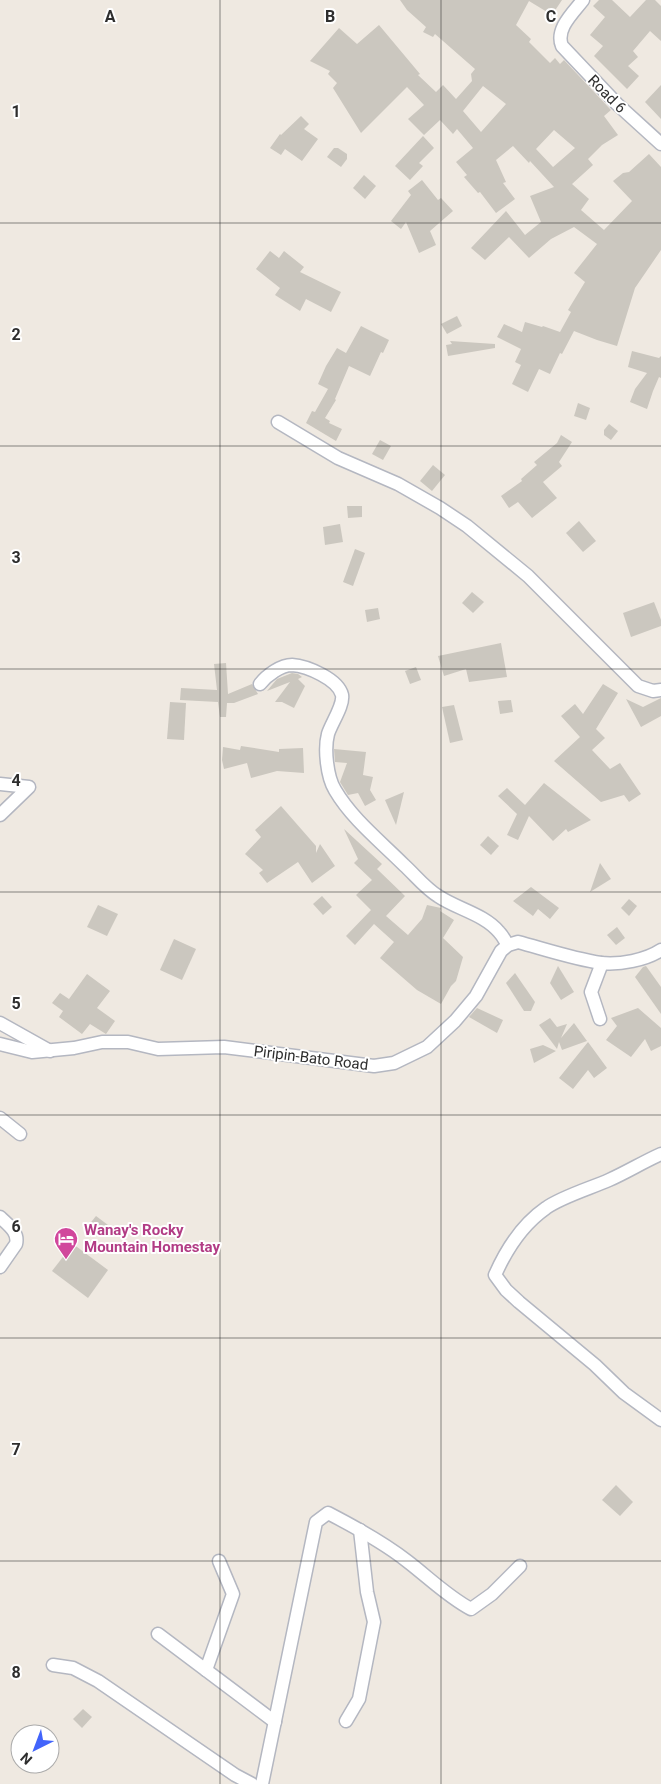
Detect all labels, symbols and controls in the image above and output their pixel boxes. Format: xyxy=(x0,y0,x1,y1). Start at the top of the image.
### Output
text: A xyxy=(105,7,116,26)
text: B xyxy=(325,7,335,26)
text: C xyxy=(546,7,556,26)
street label: Road 6 xyxy=(584,71,630,117)
text: 1 xyxy=(11,102,21,121)
text: 2 xyxy=(11,325,21,344)
text: 3 xyxy=(11,548,21,567)
text: 4 xyxy=(11,771,21,790)
text: 5 xyxy=(11,994,21,1013)
street label: Piripin-Bato Road xyxy=(253,1042,369,1074)
text: 6 xyxy=(11,1217,21,1236)
place label: Wanay's Rocky Mountain Homestay xyxy=(84,1221,220,1256)
hotel icon: Wanay's Rocky Mountain Homestay xyxy=(53,1226,79,1260)
text: 7 xyxy=(11,1440,21,1459)
text: 8 xyxy=(11,1663,21,1682)
north arrow xyxy=(10,1724,60,1774)
text: N xyxy=(17,1749,35,1768)

